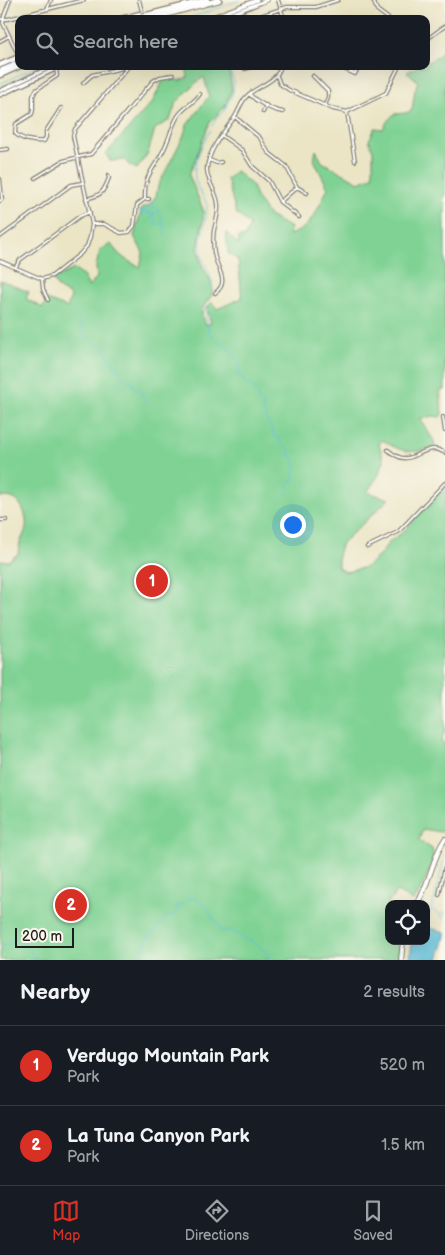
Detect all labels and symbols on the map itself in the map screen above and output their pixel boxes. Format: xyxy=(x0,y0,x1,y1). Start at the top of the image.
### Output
your location xyxy=(280,512,306,538)
pin: 1 xyxy=(136,562,168,600)
pin: 2 xyxy=(55,886,87,924)
scale bar xyxy=(15,925,74,948)

